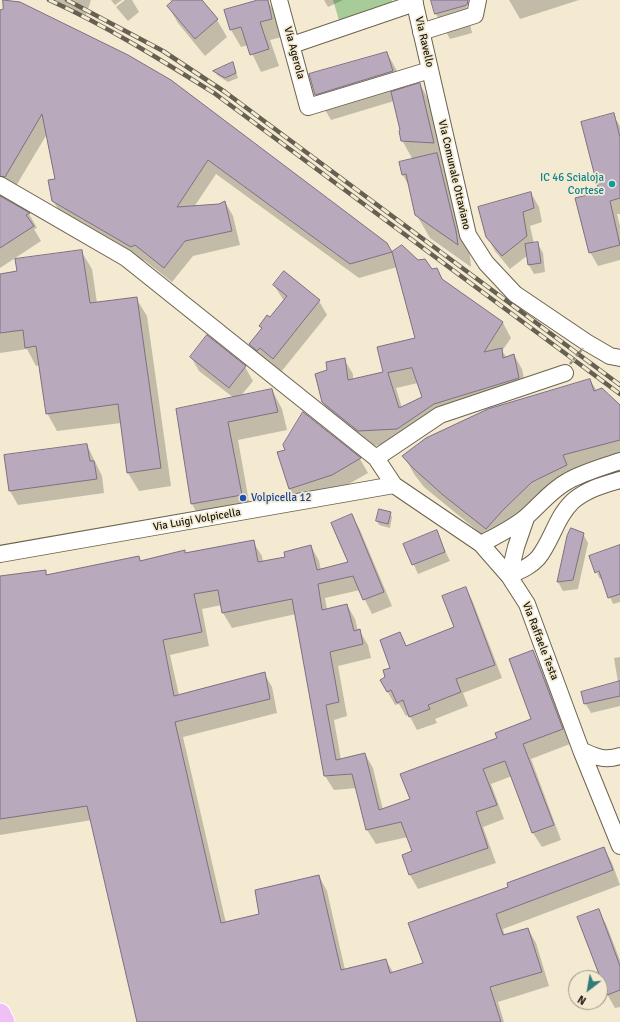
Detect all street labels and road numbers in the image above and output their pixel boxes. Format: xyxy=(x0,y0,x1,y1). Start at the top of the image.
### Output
street label: Via Ravello xyxy=(412,15,436,69)
street label: Via Agerola xyxy=(281,25,307,81)
street label: Via Comunale Ottaviano xyxy=(435,119,473,231)
street label: Via Luigi Volpicella xyxy=(152,506,242,534)
street label: Via Raffaele Testa xyxy=(519,600,561,682)

